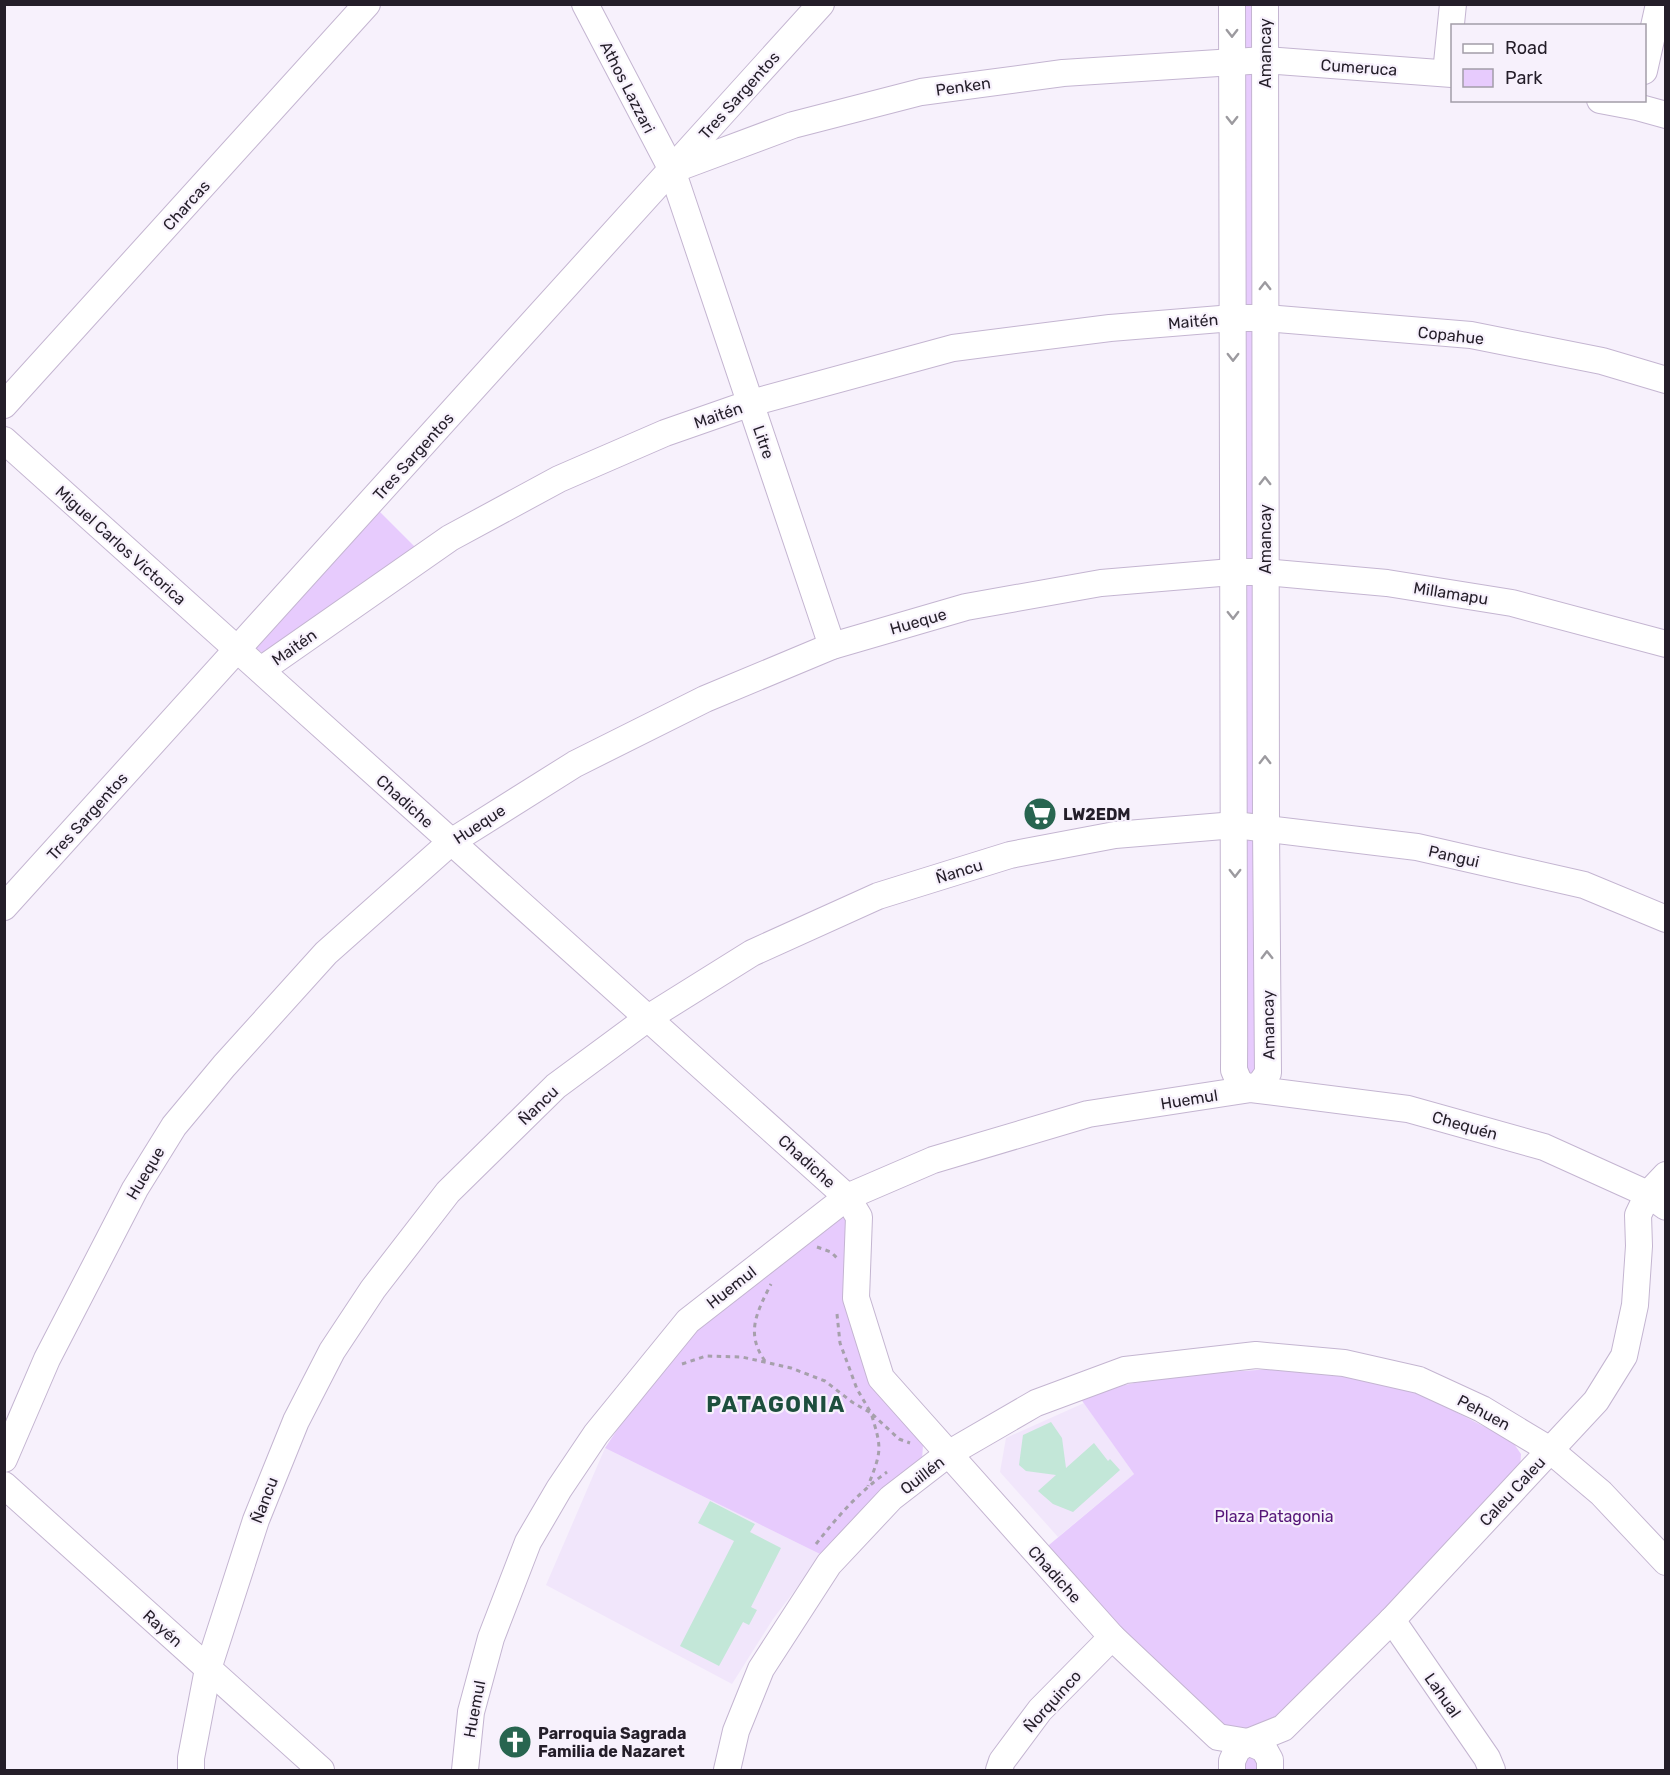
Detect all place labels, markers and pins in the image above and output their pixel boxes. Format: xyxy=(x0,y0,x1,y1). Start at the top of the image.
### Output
supermarket icon: LW2EDM xyxy=(1022,796,1058,832)
place label: LW2EDM xyxy=(1063,805,1131,824)
church icon: Parroquia Sagrada Familia de Nazaret xyxy=(497,1724,533,1760)
place label: Parroquia Sagrada Familia de Nazaret xyxy=(538,1724,686,1761)

